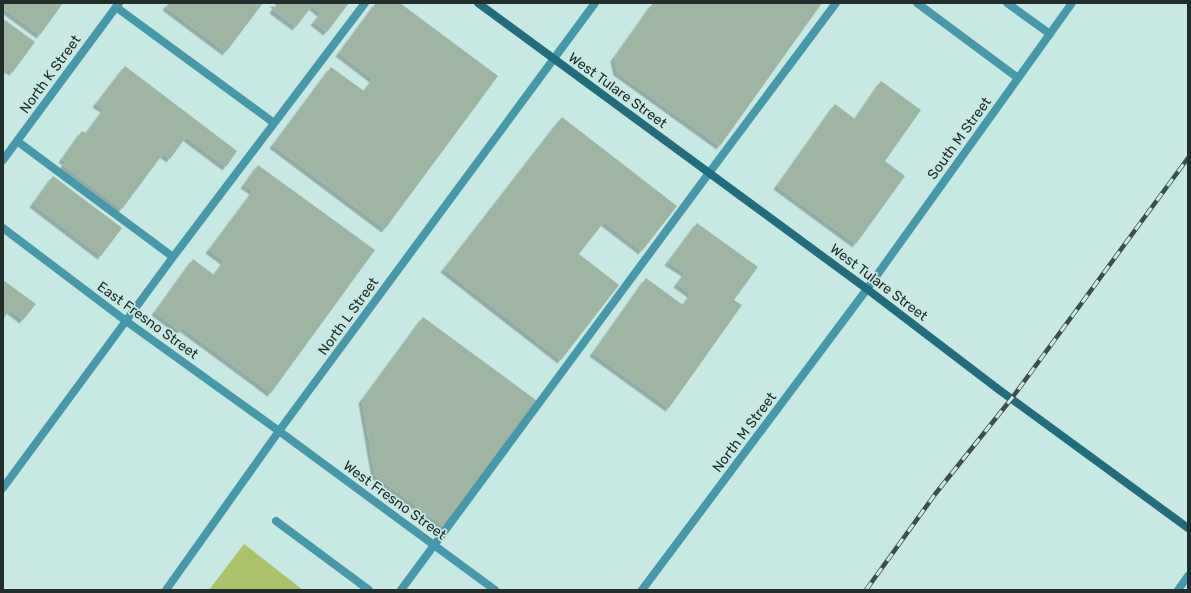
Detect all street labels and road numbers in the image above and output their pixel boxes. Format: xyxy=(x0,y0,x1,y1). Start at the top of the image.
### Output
street label: North K Street xyxy=(16,31,85,117)
street label: West Tulare Street xyxy=(565,49,671,132)
street label: South M Street xyxy=(924,93,995,183)
street label: West Tulare Street xyxy=(826,240,931,325)
street label: North L Street xyxy=(315,274,383,358)
street label: East Fresno Street xyxy=(94,278,202,363)
street label: North M Street xyxy=(709,389,780,476)
street label: West Fresno Street xyxy=(340,457,450,544)

